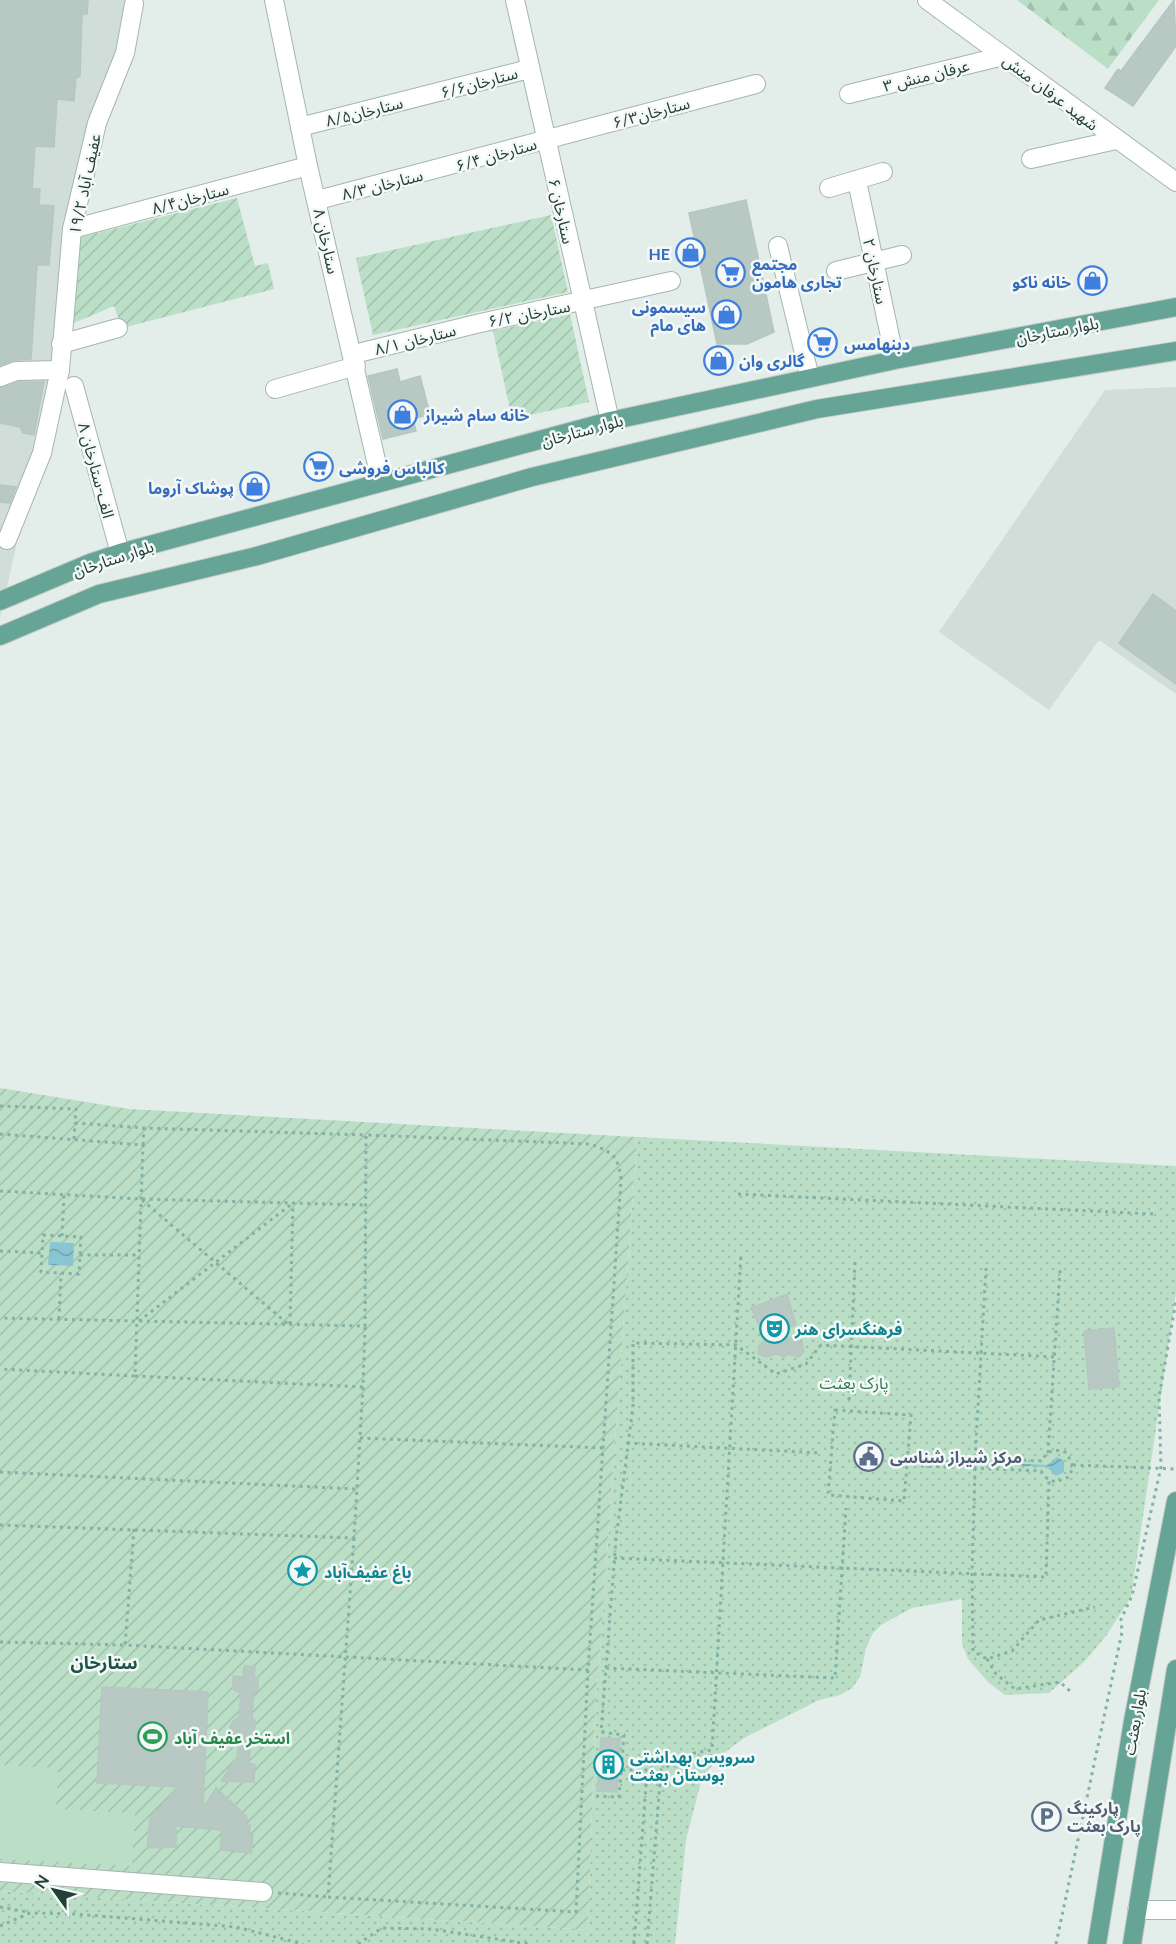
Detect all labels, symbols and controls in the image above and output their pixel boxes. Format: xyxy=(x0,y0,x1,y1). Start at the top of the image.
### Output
street label: شهید عرفان منش xyxy=(999,50,1102,135)
street label: ۳ عرفان منش xyxy=(881,55,971,96)
street label: ستارخان۶/۶ xyxy=(438,63,520,102)
street label: ستارخان۸/۵ xyxy=(323,92,405,131)
street label: ستارخان۶/۳ xyxy=(610,93,692,132)
street label: عفیف آباد ۱۹/۲ xyxy=(64,132,104,236)
street label: ستارخان ۶/۴ xyxy=(453,133,539,176)
street label: ستارخان ۸/۳ xyxy=(339,165,425,204)
street label: ستارخان ۶ xyxy=(544,176,579,246)
street label: ستارخان۸/۴ xyxy=(149,179,231,218)
street label: ستارخان ۸ xyxy=(309,206,344,276)
street label: ۲ ستارخان xyxy=(859,236,892,306)
shop icon: HE xyxy=(675,237,707,269)
place label: HE xyxy=(648,244,670,263)
place label: مجتمع تجاری هامون xyxy=(752,254,842,292)
supermarket icon: مجتمع تجاری هامون xyxy=(715,256,747,288)
shop icon: خانه ناکو xyxy=(1076,265,1108,297)
place label: خانه ناکو xyxy=(1012,272,1071,292)
street label: ستارخان ۶/۲ xyxy=(486,296,572,331)
place label: سیسمونی های مام xyxy=(632,297,706,337)
shop icon: سیسمونی های مام xyxy=(711,299,743,331)
street label: بلوار ستارخان xyxy=(1014,313,1100,348)
street label: ستارخان ۸/۱ xyxy=(372,320,458,359)
supermarket icon: دبنهامس xyxy=(807,327,839,359)
place label: دبنهامس xyxy=(844,334,910,354)
shop icon: گالری وان xyxy=(702,344,734,376)
place label: گالری وان xyxy=(739,351,805,371)
shop icon: خانه سام شیراز xyxy=(387,398,419,430)
place label: خانه سام شیراز xyxy=(423,405,529,427)
street label: بلوار ستارخان xyxy=(539,410,625,451)
street label: ۸ الف-ستارخان xyxy=(74,420,119,520)
supermarket icon: کالباس فروشی xyxy=(302,451,334,483)
place label: کالباس فروشی xyxy=(339,458,445,478)
shop icon: پوشاک آروما xyxy=(239,471,271,503)
place label: پوشاک آروما xyxy=(148,478,234,498)
street label: بلوار ستارخان xyxy=(70,536,156,581)
theatre icon: فرهنگسرای هنر xyxy=(758,1312,790,1344)
place label: فرهنگسرای هنر xyxy=(794,1319,902,1339)
park label: پارک بعثت xyxy=(820,1373,888,1394)
public building icon: مرکز شیراز شناسی xyxy=(853,1440,885,1472)
place label: مرکز شیراز شناسی xyxy=(890,1447,1022,1467)
place icon: باغ عفیف‌آباد xyxy=(287,1555,319,1587)
place label: باغ عفیف‌آباد xyxy=(324,1562,412,1584)
district label: ستارخان xyxy=(70,1651,138,1674)
street label: بلوار بعثت xyxy=(1119,1688,1150,1757)
sports icon: استخر عفیف آباد xyxy=(137,1721,169,1753)
place label: استخر عفیف آباد xyxy=(174,1728,290,1748)
place label: سرویس بهداشتی بوستان بعثت xyxy=(630,1747,755,1785)
building icon: سرویس بهداشتی بوستان بعثت xyxy=(593,1749,625,1781)
place label: پارکینگ پارک بعثت xyxy=(1067,1798,1141,1836)
parking icon: پارکینگ پارک بعثت xyxy=(1030,1800,1062,1832)
north arrow xyxy=(24,1860,84,1920)
text: N xyxy=(30,1871,52,1892)

